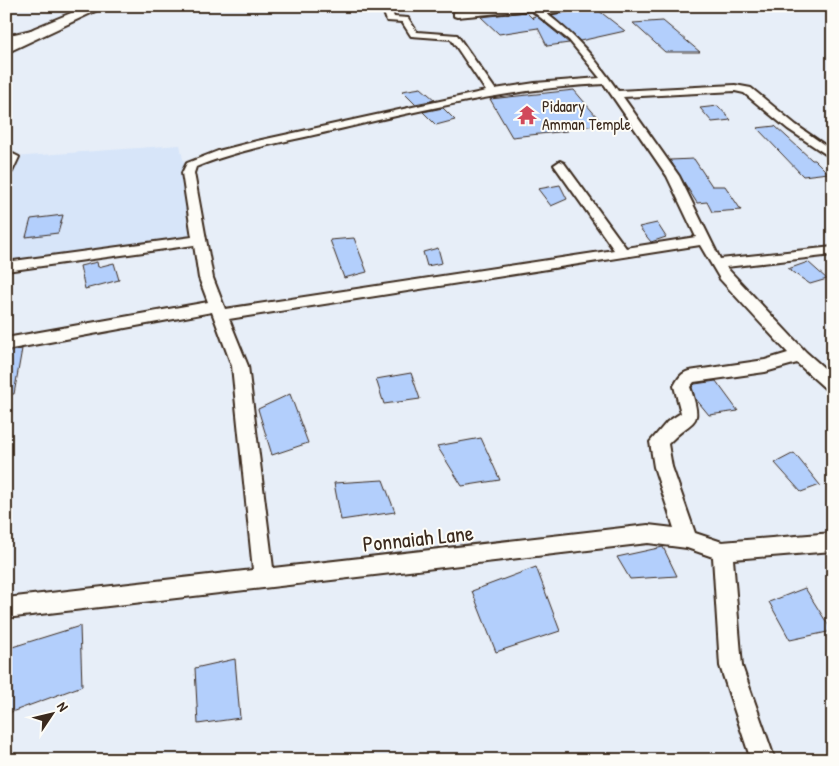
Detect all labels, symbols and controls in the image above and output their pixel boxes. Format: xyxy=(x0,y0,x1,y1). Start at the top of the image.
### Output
place label: Pidaary Amman Temple xyxy=(542,95,632,135)
temple icon: Pidaary Amman Temple xyxy=(516,104,538,126)
street label: Ponnaiah Lane xyxy=(361,517,475,559)
north arrow xyxy=(28,688,78,738)
text: N xyxy=(53,698,73,715)

